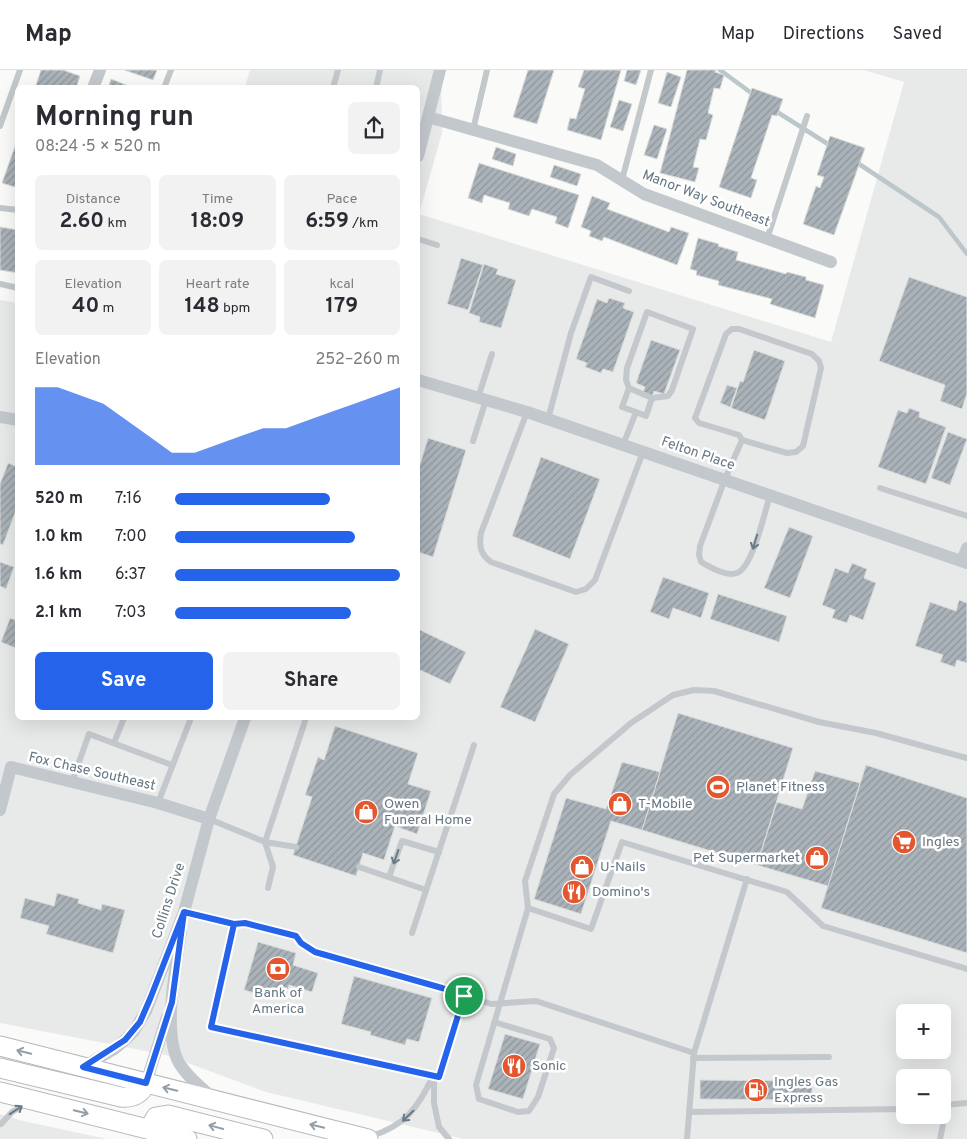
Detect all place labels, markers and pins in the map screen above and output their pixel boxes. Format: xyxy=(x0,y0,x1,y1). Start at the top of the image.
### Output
sports icon: Planet Fitness xyxy=(705,774,731,800)
place label: Planet Fitness xyxy=(736,779,825,796)
shop icon: T-Mobile xyxy=(607,791,633,817)
place label: Owen Funeral Home xyxy=(384,796,472,829)
place label: T-Mobile xyxy=(638,796,693,813)
shop icon: Owen Funeral Home xyxy=(353,799,379,825)
supermarket icon: Ingles xyxy=(891,829,917,855)
place label: Ingles xyxy=(922,834,960,851)
shop icon: Pet Supermarket xyxy=(804,845,830,871)
place label: Pet Supermarket xyxy=(693,850,800,867)
shop icon: U-Nails xyxy=(569,854,595,880)
place label: U-Nails xyxy=(600,859,646,876)
restaurant icon: Domino's xyxy=(561,879,587,905)
place label: Domino's xyxy=(592,884,650,901)
bank icon: Bank of America xyxy=(265,956,291,982)
pin xyxy=(443,975,485,1017)
place label: Bank of America xyxy=(252,985,304,1018)
restaurant icon: Sonic xyxy=(501,1053,527,1079)
place label: Sonic xyxy=(532,1058,566,1075)
place label: Ingles Gas Express xyxy=(774,1074,838,1107)
fuel station icon: Ingles Gas Express xyxy=(743,1077,769,1103)

